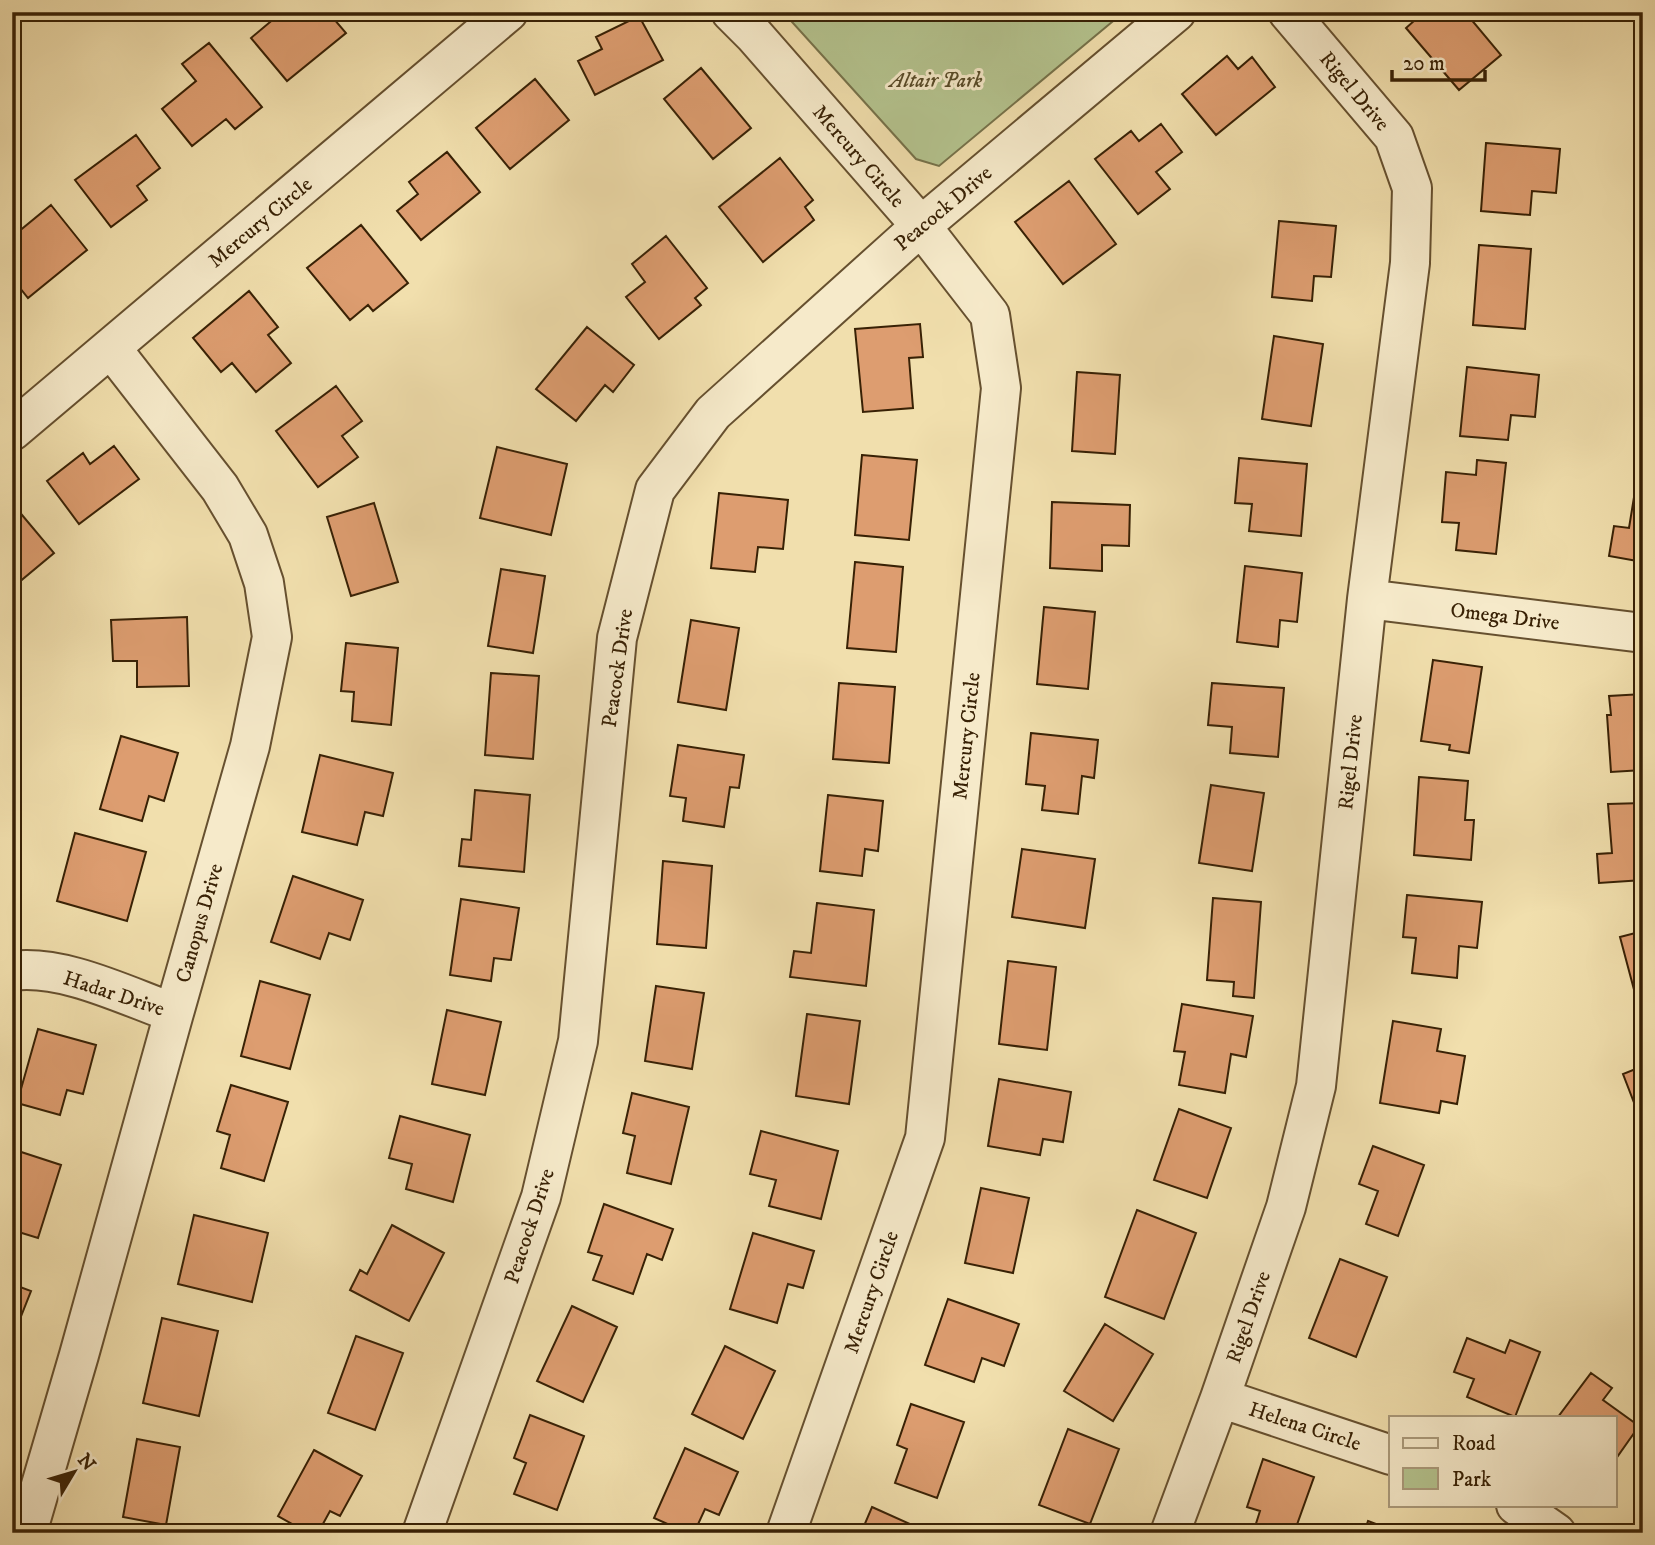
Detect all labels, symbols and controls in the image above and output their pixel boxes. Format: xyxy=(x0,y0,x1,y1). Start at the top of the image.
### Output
scale bar xyxy=(1392,38,1485,82)
street label: Rigel Drive xyxy=(1313,47,1395,137)
text: 20 m xyxy=(1403,51,1445,77)
park label: Altair Park xyxy=(888,68,982,94)
street label: Mercury Circle xyxy=(807,100,910,214)
street label: Peacock Drive xyxy=(890,160,998,257)
street label: Mercury Circle xyxy=(203,172,318,274)
street label: Omega Drive xyxy=(1449,597,1561,637)
street label: Peacock Drive xyxy=(597,607,639,729)
street label: Mercury Circle xyxy=(947,671,987,801)
street label: Rigel Drive xyxy=(1333,713,1369,811)
street label: Canopus Drive xyxy=(171,860,229,986)
street label: Hadar Drive xyxy=(60,965,168,1023)
street label: Peacock Drive xyxy=(499,1165,561,1287)
street label: Mercury Circle xyxy=(839,1227,905,1357)
street label: Rigel Drive xyxy=(1221,1267,1277,1367)
street label: Helena Circle xyxy=(1245,1397,1364,1457)
legend xyxy=(1389,1416,1616,1506)
text: Road xyxy=(1452,1431,1496,1457)
north arrow xyxy=(38,1436,108,1506)
text: N xyxy=(72,1449,100,1476)
text: Park xyxy=(1452,1467,1492,1493)

